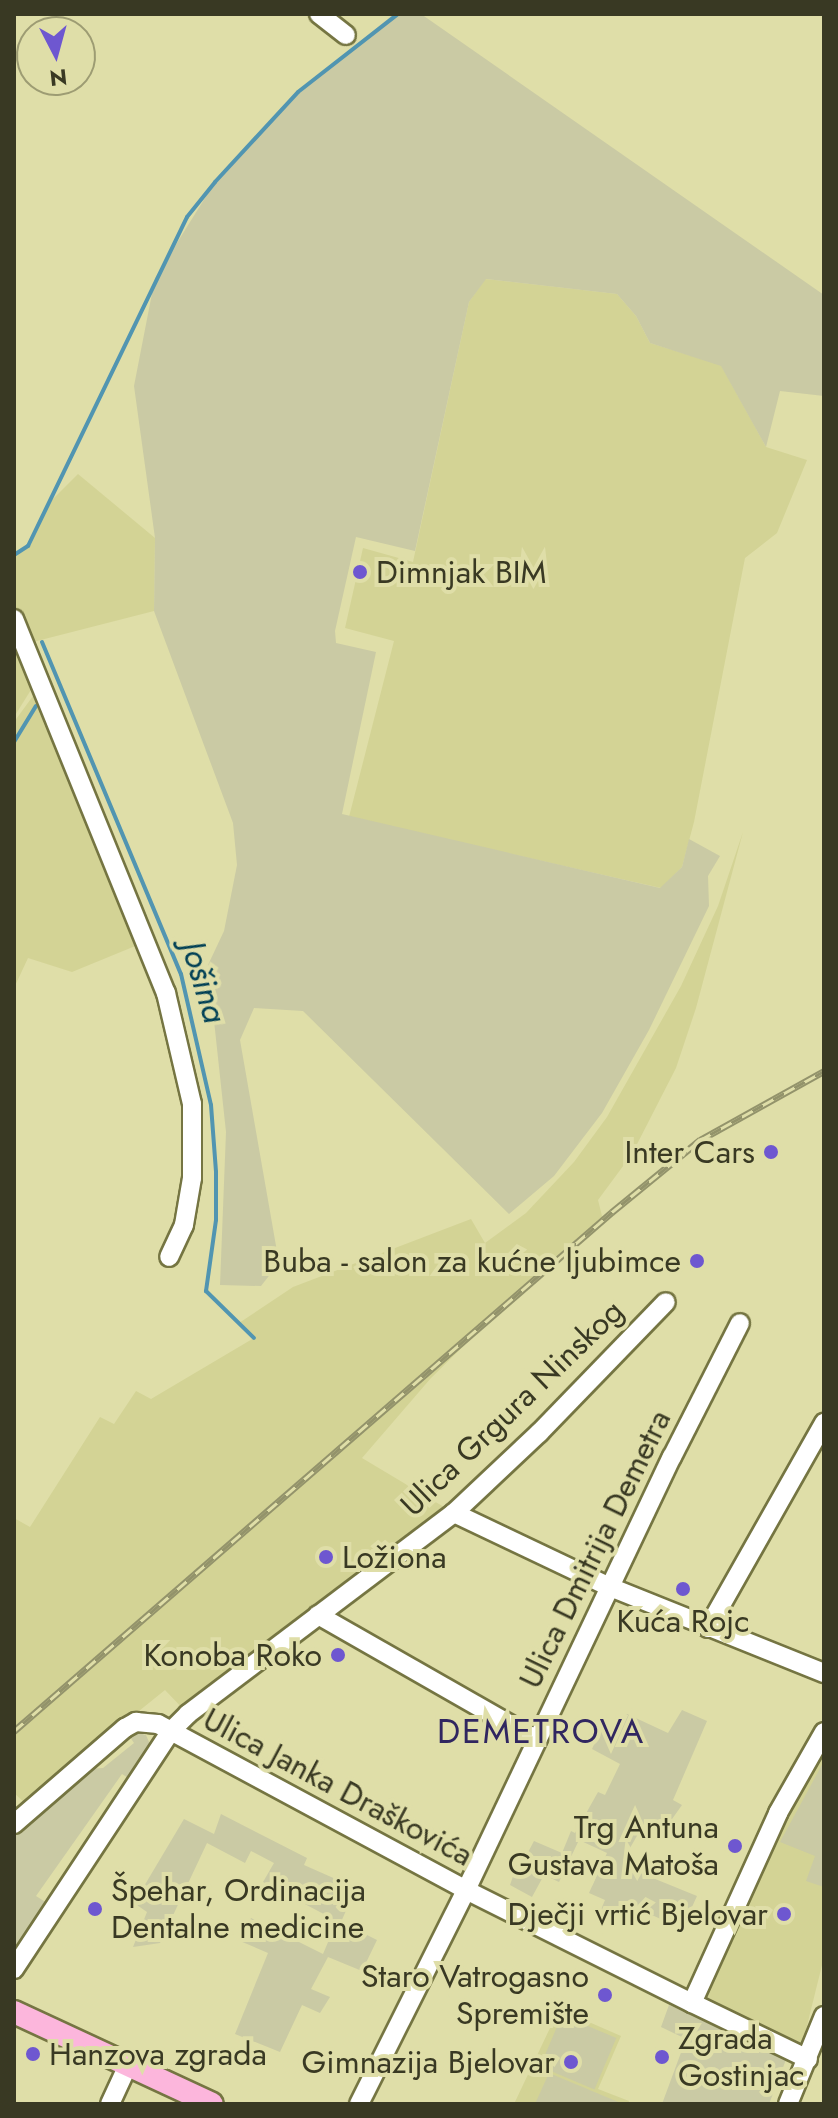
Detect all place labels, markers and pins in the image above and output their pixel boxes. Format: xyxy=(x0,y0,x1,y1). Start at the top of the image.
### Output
place label: Dimnjak BIM xyxy=(376,553,547,591)
marker: Dimnjak BIM xyxy=(351,563,369,581)
place label: Inter Cars xyxy=(624,1133,755,1171)
marker: Inter Cars xyxy=(762,1143,780,1161)
place label: Buba - salon za kućne ljubimce xyxy=(263,1242,681,1280)
marker: Buba - salon za kućne ljubimce xyxy=(688,1252,706,1270)
place label: Ložiona xyxy=(342,1538,447,1576)
marker: Ložiona xyxy=(317,1548,335,1566)
marker: Kuća Rojc xyxy=(674,1580,692,1598)
place label: Kuća Rojc xyxy=(617,1602,749,1640)
place label: Konoba Roko xyxy=(143,1636,322,1674)
marker: Konoba Roko xyxy=(329,1646,347,1664)
place label: Trg Antuna Gustava Matoša xyxy=(508,1809,719,1884)
marker: Trg Antuna Gustava Matoša xyxy=(726,1837,744,1855)
place label: Špehar, Ordinacija Dentalne medicine xyxy=(111,1872,366,1947)
place label: Dječji vrtić Bjelovar xyxy=(507,1895,768,1933)
marker: Špehar, Ordinacija Dentalne medicine xyxy=(86,1900,104,1918)
marker: Dječji vrtić Bjelovar xyxy=(775,1905,793,1923)
place label: Staro Vatrogasno Spremište xyxy=(361,1958,589,2033)
marker: Staro Vatrogasno Spremište xyxy=(596,1986,614,2004)
place label: Zgrada Gostinjac xyxy=(678,2020,805,2095)
place label: Hanzova zgrada xyxy=(49,2035,267,2073)
place label: Gimnazija Bjelovar xyxy=(302,2043,555,2081)
marker: Hanzova zgrada xyxy=(24,2045,42,2063)
marker: Zgrada Gostinjac xyxy=(653,2048,671,2066)
marker: Gimnazija Bjelovar xyxy=(562,2053,580,2071)

